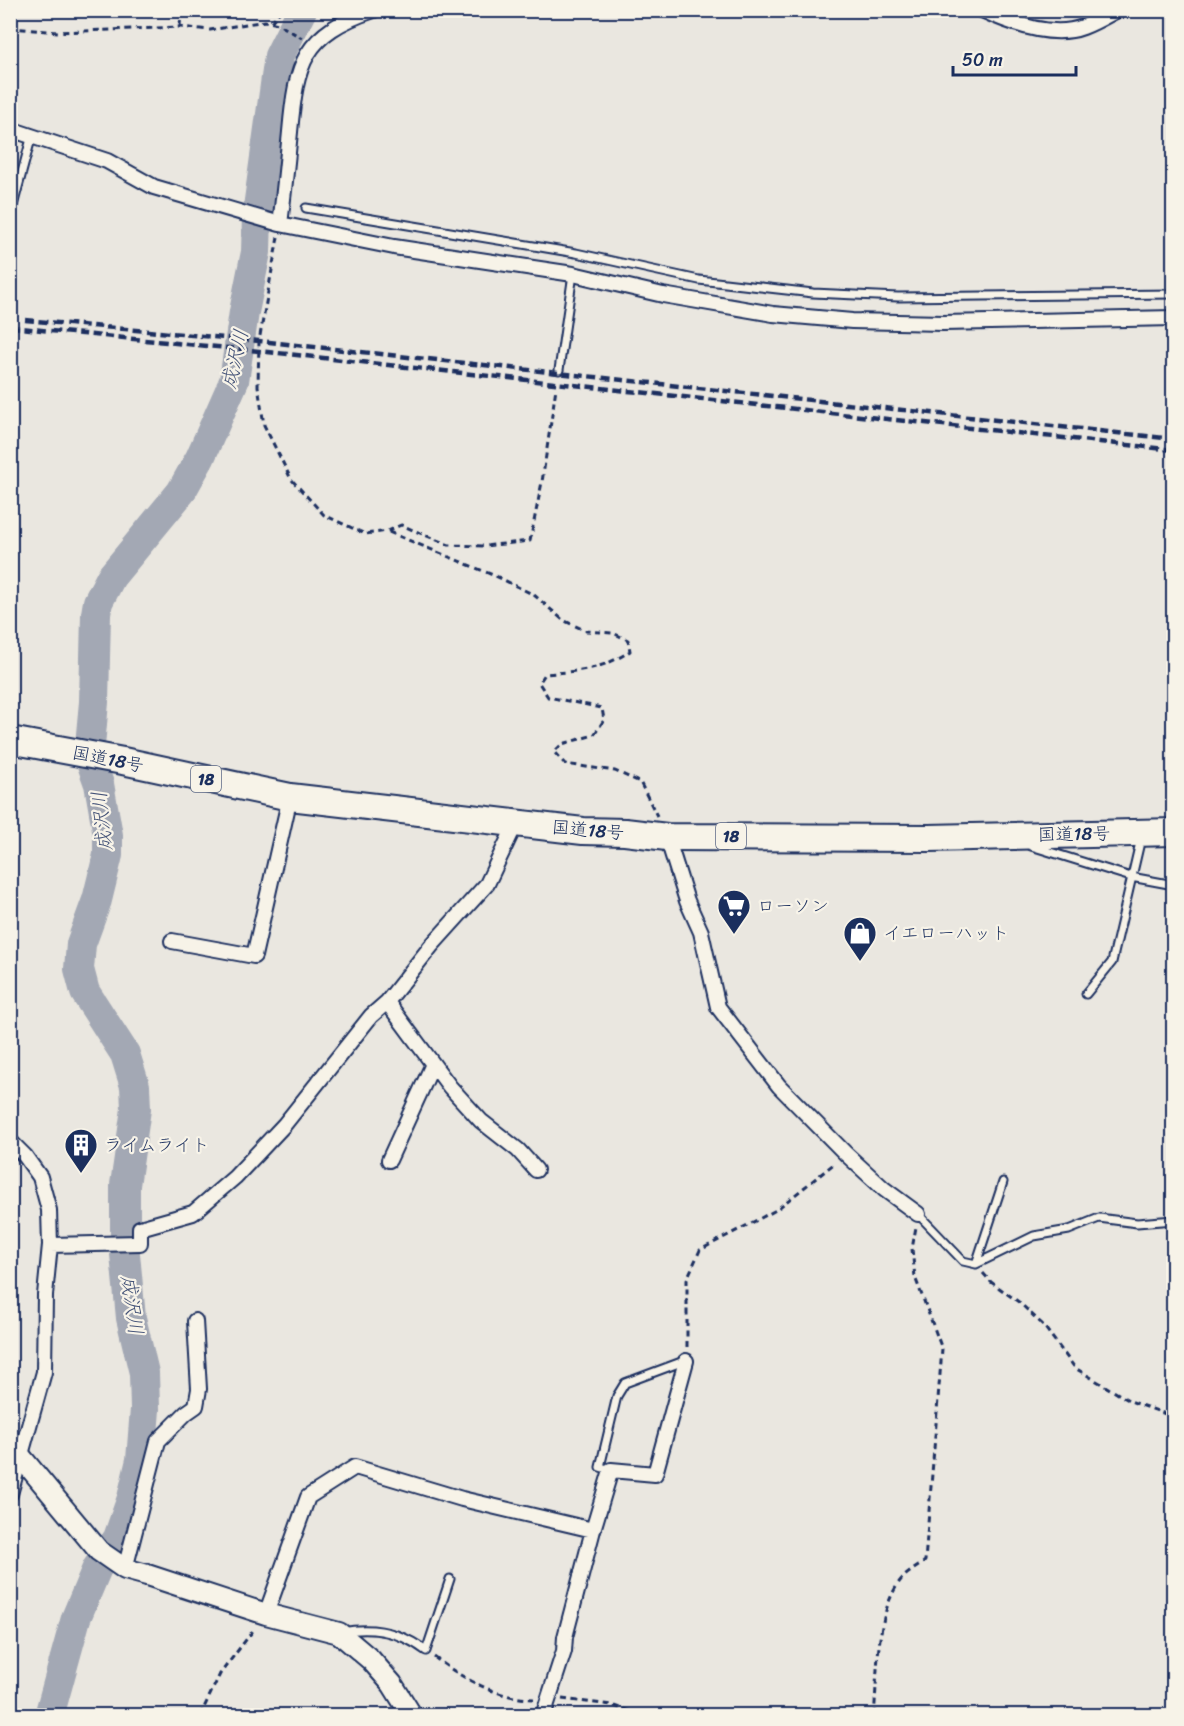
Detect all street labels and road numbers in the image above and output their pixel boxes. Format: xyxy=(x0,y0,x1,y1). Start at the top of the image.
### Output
street label: 国道18号 xyxy=(69,736,147,782)
road number: 18 xyxy=(191,766,221,792)
street label: 国道18号 xyxy=(550,811,626,849)
street label: 国道18号 xyxy=(1037,817,1111,851)
road number: 18 xyxy=(716,823,746,849)

